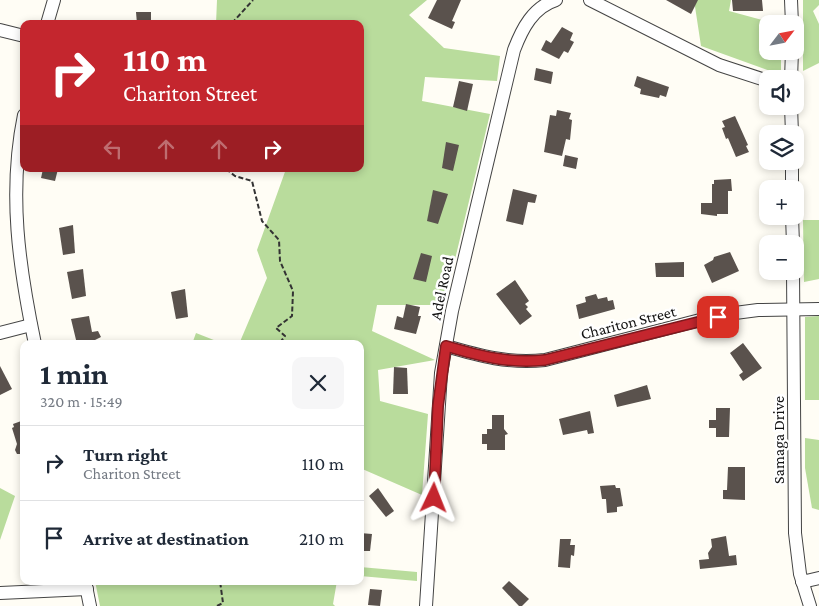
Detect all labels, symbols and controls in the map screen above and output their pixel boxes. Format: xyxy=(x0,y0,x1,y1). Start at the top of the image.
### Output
north arrow xyxy=(759,15,804,60)
map controls xyxy=(759,15,804,280)
icon: right xyxy=(40,40,105,105)
text: 110 m xyxy=(123,40,207,79)
button: sound xyxy=(759,70,804,115)
text: Chariton Street xyxy=(123,81,257,106)
button: layers xyxy=(759,125,804,170)
icon: left xyxy=(99,135,127,163)
icon: ahead xyxy=(152,135,180,163)
icon: ahead xyxy=(205,135,233,163)
icon: right xyxy=(258,135,286,163)
button: + xyxy=(759,180,804,225)
button: − xyxy=(759,235,804,280)
street label: Adel Road xyxy=(427,254,457,321)
pin xyxy=(697,296,739,338)
street label: Chariton Street xyxy=(579,302,678,343)
icon: arrive xyxy=(704,303,732,331)
text: 1 min xyxy=(40,357,108,390)
button: close xyxy=(292,357,344,409)
text: 320 m · 15:49 xyxy=(40,393,123,410)
street label: Samaga Drive xyxy=(770,396,788,484)
text: Turn right xyxy=(83,444,168,465)
icon: right xyxy=(40,449,68,477)
text: 110 m xyxy=(302,453,344,474)
text: Chariton Street xyxy=(83,465,181,482)
position arrow xyxy=(407,471,459,523)
icon: arrive xyxy=(40,524,68,552)
text: Arrive at destination xyxy=(83,528,249,549)
text: 210 m xyxy=(299,528,344,549)

